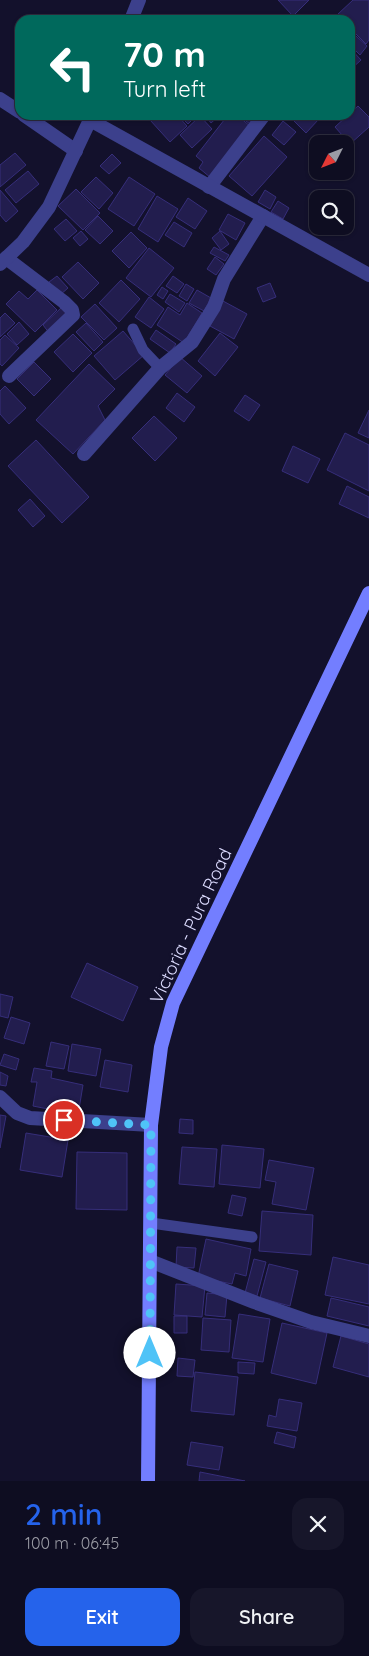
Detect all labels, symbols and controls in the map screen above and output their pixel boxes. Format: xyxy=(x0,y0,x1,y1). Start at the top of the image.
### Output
text: 70 m xyxy=(123,32,206,76)
icon: left xyxy=(40,35,105,100)
text: Turn left xyxy=(123,75,206,103)
north arrow xyxy=(309,135,354,180)
map controls xyxy=(309,135,354,235)
button: search xyxy=(309,190,354,235)
street label: Victoria - Pura Road xyxy=(144,845,237,1007)
pin xyxy=(43,1099,85,1141)
icon: arrive xyxy=(50,1106,78,1134)
position arrow xyxy=(123,1326,175,1378)
text: 2 min xyxy=(25,1495,102,1533)
button: close xyxy=(292,1498,344,1550)
text: 100 m · 06:45 xyxy=(25,1533,119,1553)
button: Exit xyxy=(25,1588,180,1646)
button: Share xyxy=(190,1588,344,1646)

